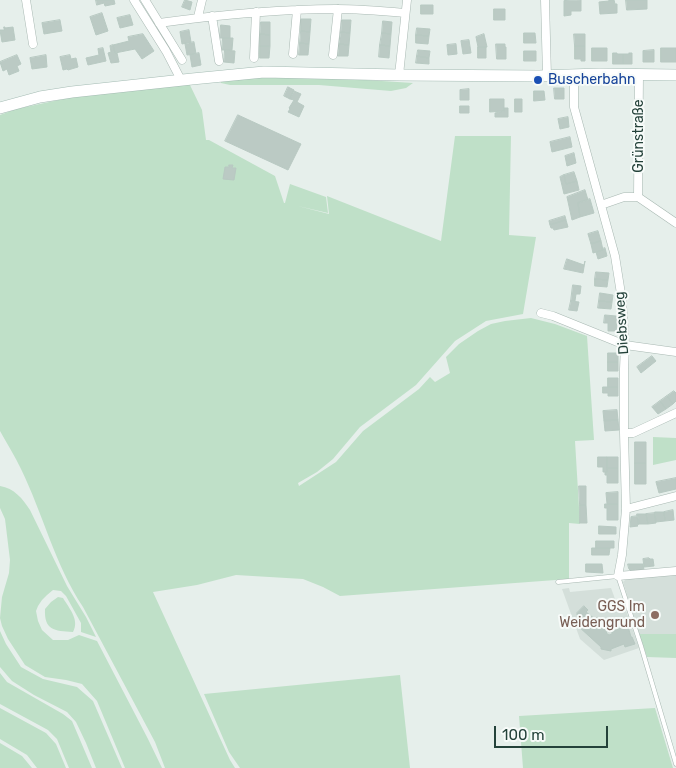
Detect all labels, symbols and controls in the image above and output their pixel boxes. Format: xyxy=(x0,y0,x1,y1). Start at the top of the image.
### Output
place label: Buscherbahn xyxy=(548,72,635,88)
marker: Buscherbahn xyxy=(532,74,544,86)
street label: Grünstraße xyxy=(631,99,647,173)
street label: Diebsweg xyxy=(611,291,633,355)
place label: GGS Im Weidengrund xyxy=(559,599,645,632)
marker: GGS Im Weidengrund xyxy=(649,609,661,621)
scale bar xyxy=(496,716,610,748)
text: 100 m xyxy=(502,726,544,744)

